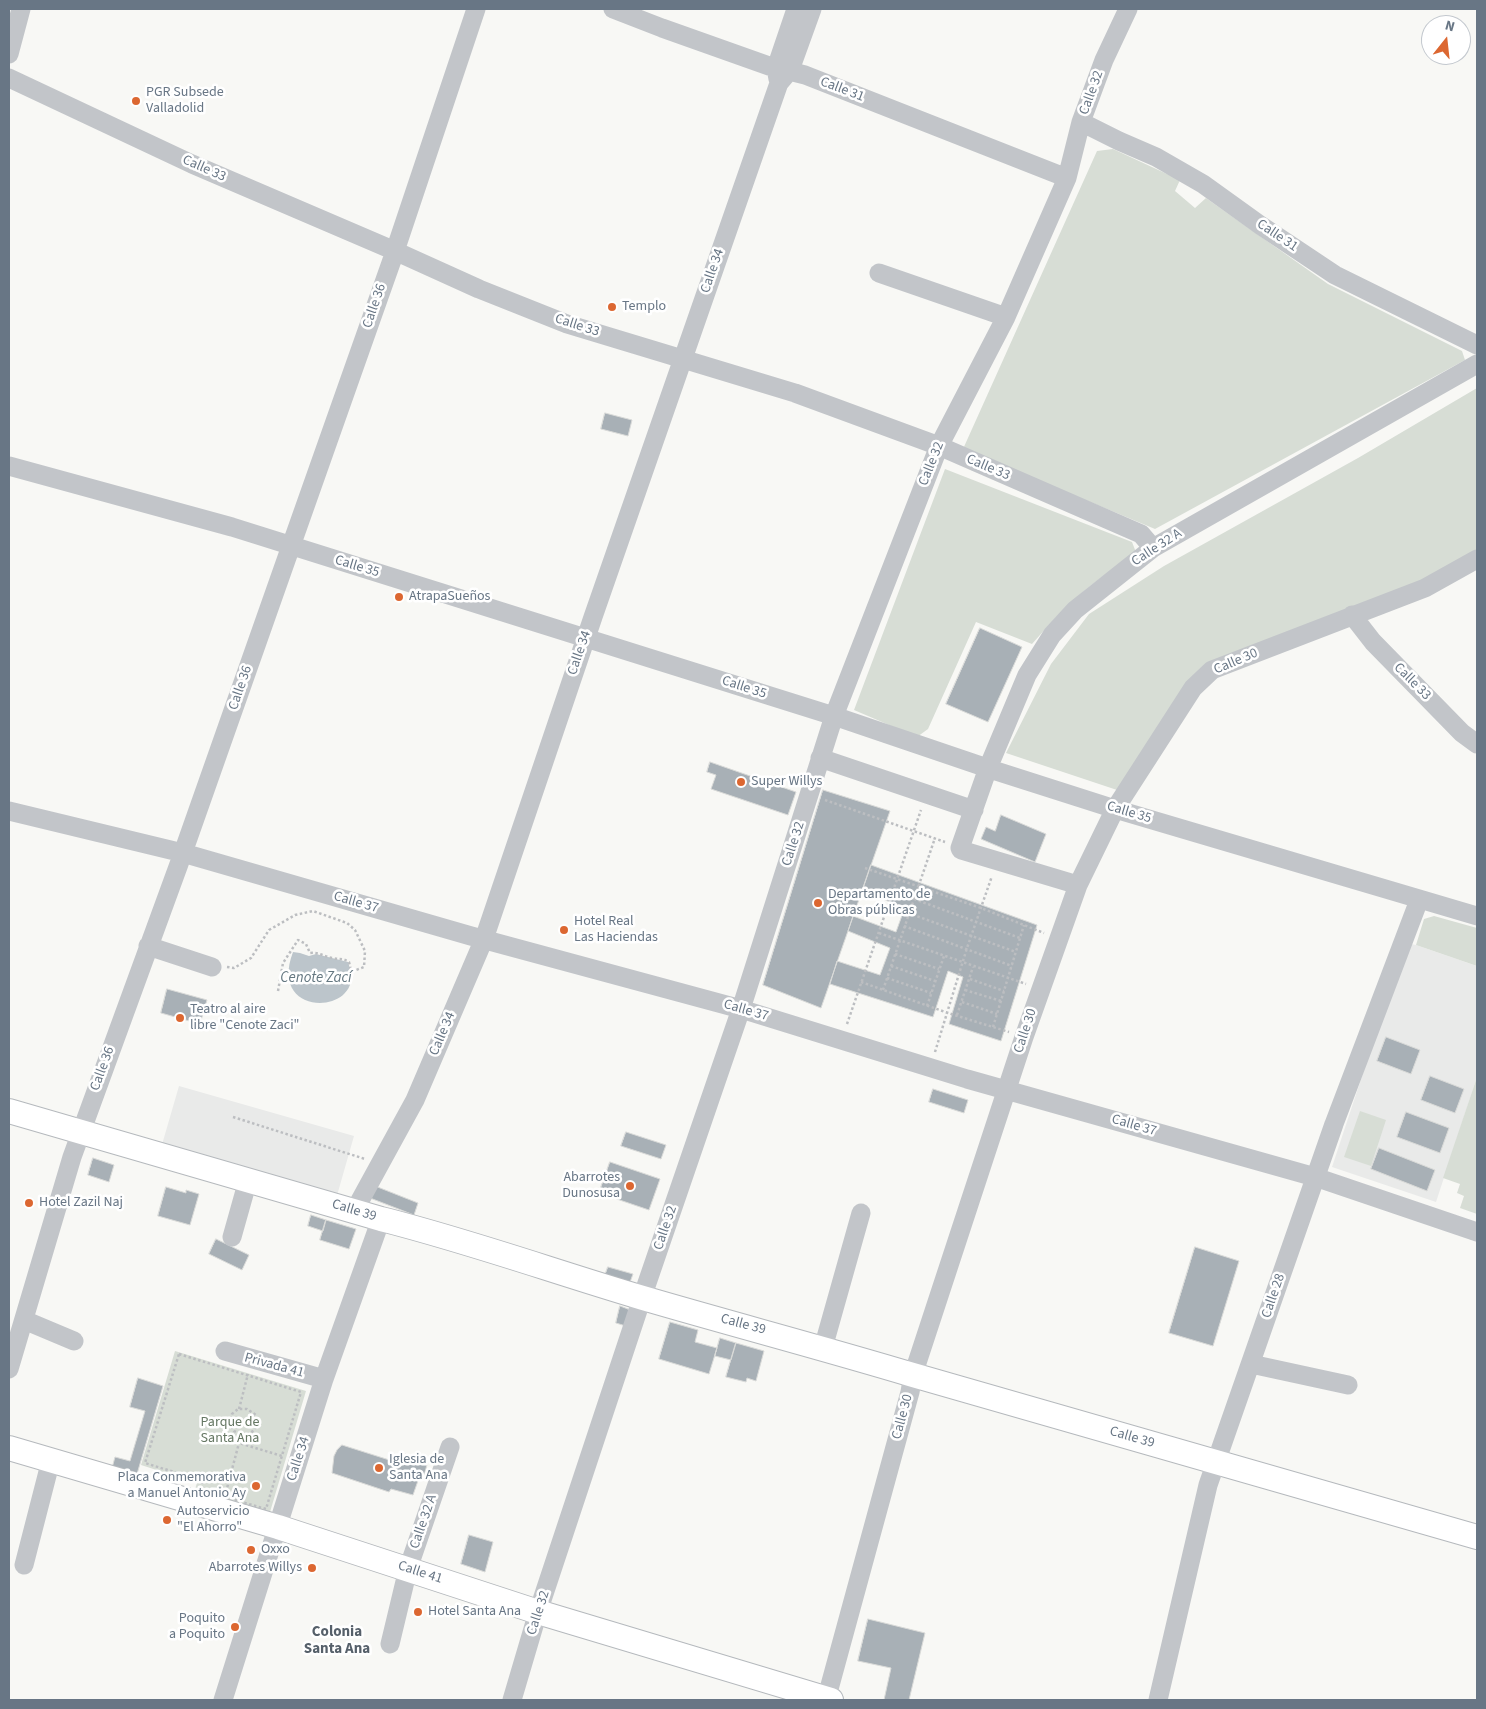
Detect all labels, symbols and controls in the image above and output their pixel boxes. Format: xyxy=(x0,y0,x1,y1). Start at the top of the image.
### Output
north arrow xyxy=(1421,15,1471,65)
text: N xyxy=(1443,16,1457,37)
street label: Calle 32 xyxy=(1076,69,1108,117)
street label: Calle 31 xyxy=(818,74,866,106)
place label: PGR Subsede Valladolid xyxy=(146,85,224,118)
marker: PGR Subsede Valladolid xyxy=(130,95,142,107)
street label: Calle 33 xyxy=(180,152,228,186)
street label: Calle 31 xyxy=(1253,216,1301,256)
street label: Calle 34 xyxy=(698,247,728,295)
street label: Calle 36 xyxy=(360,282,390,330)
place label: Templo xyxy=(622,299,666,315)
marker: Templo xyxy=(606,301,618,313)
street label: Calle 33 xyxy=(553,311,601,341)
street label: Calle 32 xyxy=(916,440,948,488)
street label: Calle 33 xyxy=(964,451,1012,485)
street label: Calle 32 A xyxy=(1129,526,1185,570)
street label: Calle 35 xyxy=(333,552,381,582)
place label: AtrapaSueños xyxy=(409,589,490,605)
marker: AtrapaSueños xyxy=(393,591,405,603)
street label: Calle 34 xyxy=(565,629,595,677)
street label: Calle 30 xyxy=(1212,645,1260,679)
street label: Calle 33 xyxy=(1390,660,1434,704)
street label: Calle 36 xyxy=(226,664,256,712)
street label: Calle 35 xyxy=(720,673,768,703)
place label: Super Willys xyxy=(751,774,822,790)
marker: Super Willys xyxy=(735,776,747,788)
street label: Calle 35 xyxy=(1105,798,1153,828)
street label: Calle 32 xyxy=(779,820,809,868)
place label: Departamento de Obras públicas xyxy=(828,887,930,920)
street label: Calle 37 xyxy=(332,889,380,917)
marker: Departamento de Obras públicas xyxy=(812,897,824,909)
place label: Hotel Real Las Haciendas xyxy=(574,914,658,946)
marker: Hotel Real Las Haciendas xyxy=(558,924,570,936)
water label: Cenote Zací xyxy=(280,970,352,988)
street label: Calle 37 xyxy=(722,997,770,1025)
place label: Teatro al aire libre "Cenote Zaci" xyxy=(190,1002,300,1034)
street label: Calle 30 xyxy=(1011,1007,1041,1055)
street label: Calle 34 xyxy=(426,1010,460,1058)
marker: Teatro al aire libre "Cenote Zaci" xyxy=(174,1012,186,1024)
street label: Calle 36 xyxy=(87,1045,119,1093)
street label: Calle 37 xyxy=(1110,1112,1158,1140)
place label: Abarrotes Dunosusa xyxy=(562,1170,620,1202)
marker: Abarrotes Dunosusa xyxy=(624,1180,636,1192)
place label: Hotel Zazil Naj xyxy=(39,1195,123,1211)
street label: Calle 39 xyxy=(330,1196,378,1226)
marker: Hotel Zazil Naj xyxy=(23,1197,35,1209)
street label: Calle 32 xyxy=(651,1204,681,1252)
street label: Calle 28 xyxy=(1259,1272,1289,1320)
street label: Calle 39 xyxy=(719,1311,767,1339)
street label: Privada 41 xyxy=(242,1350,306,1382)
street label: Calle 30 xyxy=(889,1393,917,1441)
park label: Parque de Santa Ana xyxy=(201,1415,259,1448)
street label: Calle 39 xyxy=(1108,1424,1156,1452)
street label: Calle 34 xyxy=(284,1435,314,1483)
place label: Iglesia de Santa Ana xyxy=(389,1452,448,1484)
marker: Iglesia de Santa Ana xyxy=(373,1462,385,1474)
place label: Placa Conmemorativa a Manuel Antonio Ay xyxy=(117,1470,246,1502)
marker: Placa Conmemorativa a Manuel Antonio Ay xyxy=(250,1480,262,1492)
street label: Calle 32 A xyxy=(407,1493,441,1551)
place label: Autoservicio "El Ahorro" xyxy=(177,1504,250,1536)
marker: Autoservicio "El Ahorro" xyxy=(161,1514,173,1526)
place label: Oxxo xyxy=(261,1542,290,1558)
marker: Oxxo xyxy=(245,1544,257,1556)
street label: Calle 41 xyxy=(396,1558,444,1588)
place label: Abarrotes Willys xyxy=(209,1560,302,1576)
marker: Abarrotes Willys xyxy=(306,1562,318,1574)
street label: Calle 32 xyxy=(524,1589,554,1637)
place label: Hotel Santa Ana xyxy=(428,1604,521,1620)
marker: Hotel Santa Ana xyxy=(412,1606,424,1618)
place label: Poquito a Poquito xyxy=(169,1611,225,1644)
marker: Poquito a Poquito xyxy=(229,1621,241,1633)
district label: Colonia Santa Ana xyxy=(304,1624,370,1659)

